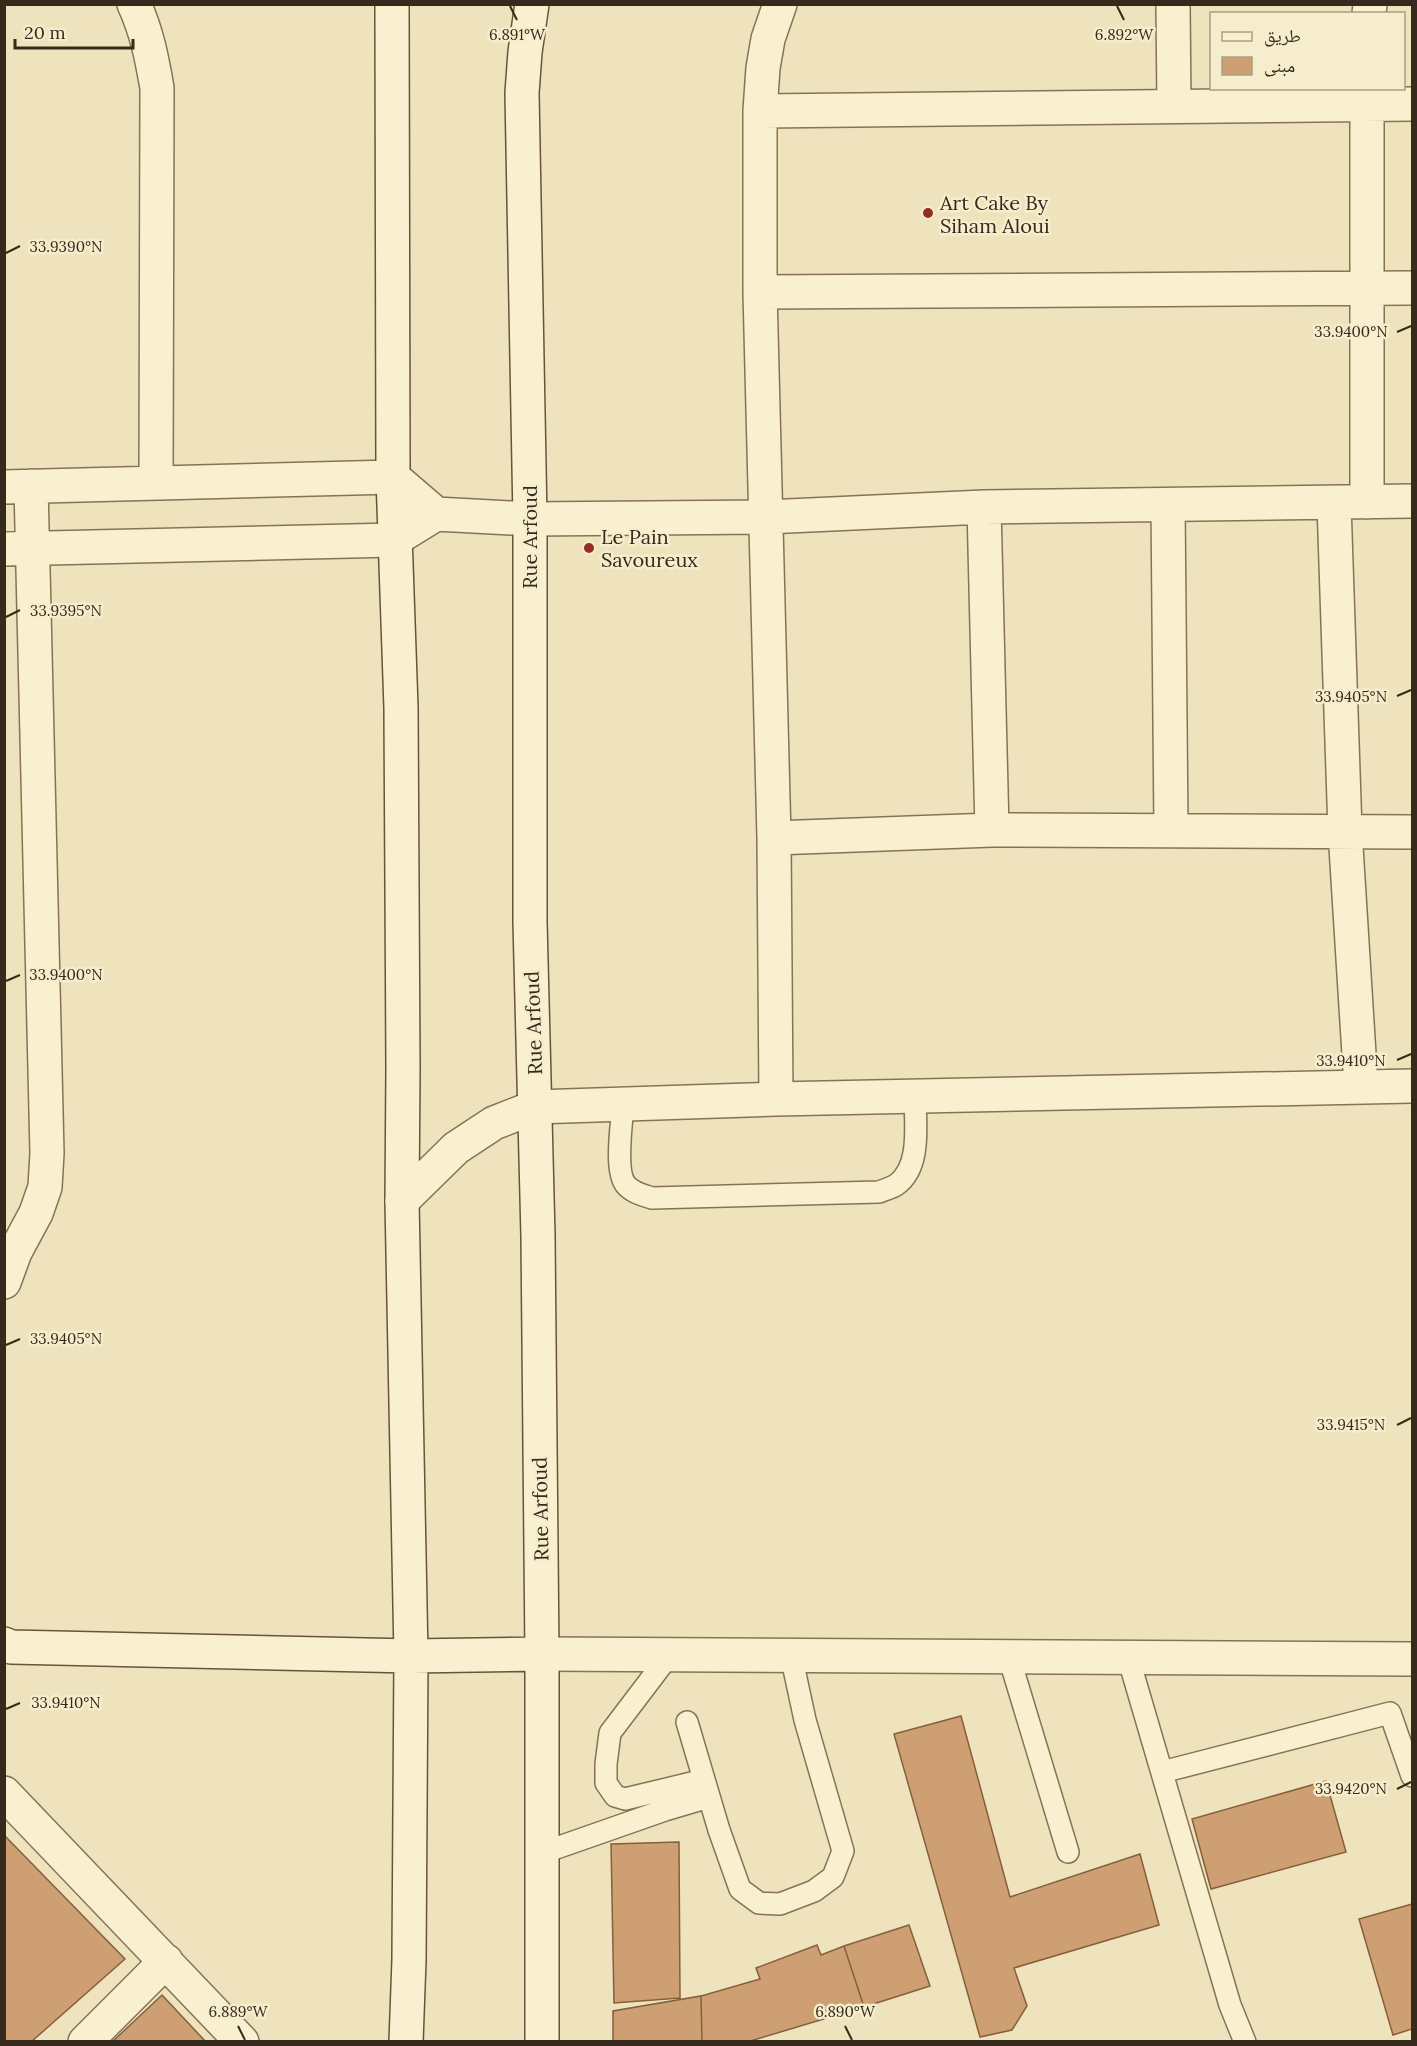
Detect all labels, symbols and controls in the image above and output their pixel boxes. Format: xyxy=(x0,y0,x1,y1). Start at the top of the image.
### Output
scale bar xyxy=(15,12,134,50)
legend xyxy=(1210,12,1405,90)
text: 20 m xyxy=(24,21,66,44)
text: طريق xyxy=(1264,24,1301,47)
text: 6.891°W xyxy=(489,25,546,44)
text: 6.892°W xyxy=(1095,25,1154,44)
text: مبنى xyxy=(1264,54,1295,77)
place label: Art Cake By Siham Aloui xyxy=(939,190,1050,238)
marker: Art Cake By Siham Aloui xyxy=(921,206,935,220)
text: 33.9390°N xyxy=(30,237,102,256)
text: 33.9400°N xyxy=(1314,322,1388,341)
street label: Rue Arfoud xyxy=(517,485,542,589)
place label: Le Pain Savoureux xyxy=(601,524,698,572)
marker: Le Pain Savoureux xyxy=(582,541,596,555)
text: 33.9395°N xyxy=(30,601,102,620)
text: 33.9405°N xyxy=(1315,687,1387,706)
text: 33.9400°N xyxy=(29,965,103,984)
street label: Rue Arfoud xyxy=(519,971,547,1075)
text: 33.9410°N xyxy=(1316,1051,1386,1070)
text: 33.9405°N xyxy=(30,1329,102,1348)
text: 33.9415°N xyxy=(1317,1415,1385,1434)
street label: Rue Arfoud xyxy=(527,1457,553,1561)
text: 33.9410°N xyxy=(31,1693,101,1712)
text: 33.9420°N xyxy=(1315,1779,1387,1798)
text: 6.889°W xyxy=(209,2002,268,2021)
text: 6.890°W xyxy=(815,2002,876,2021)

